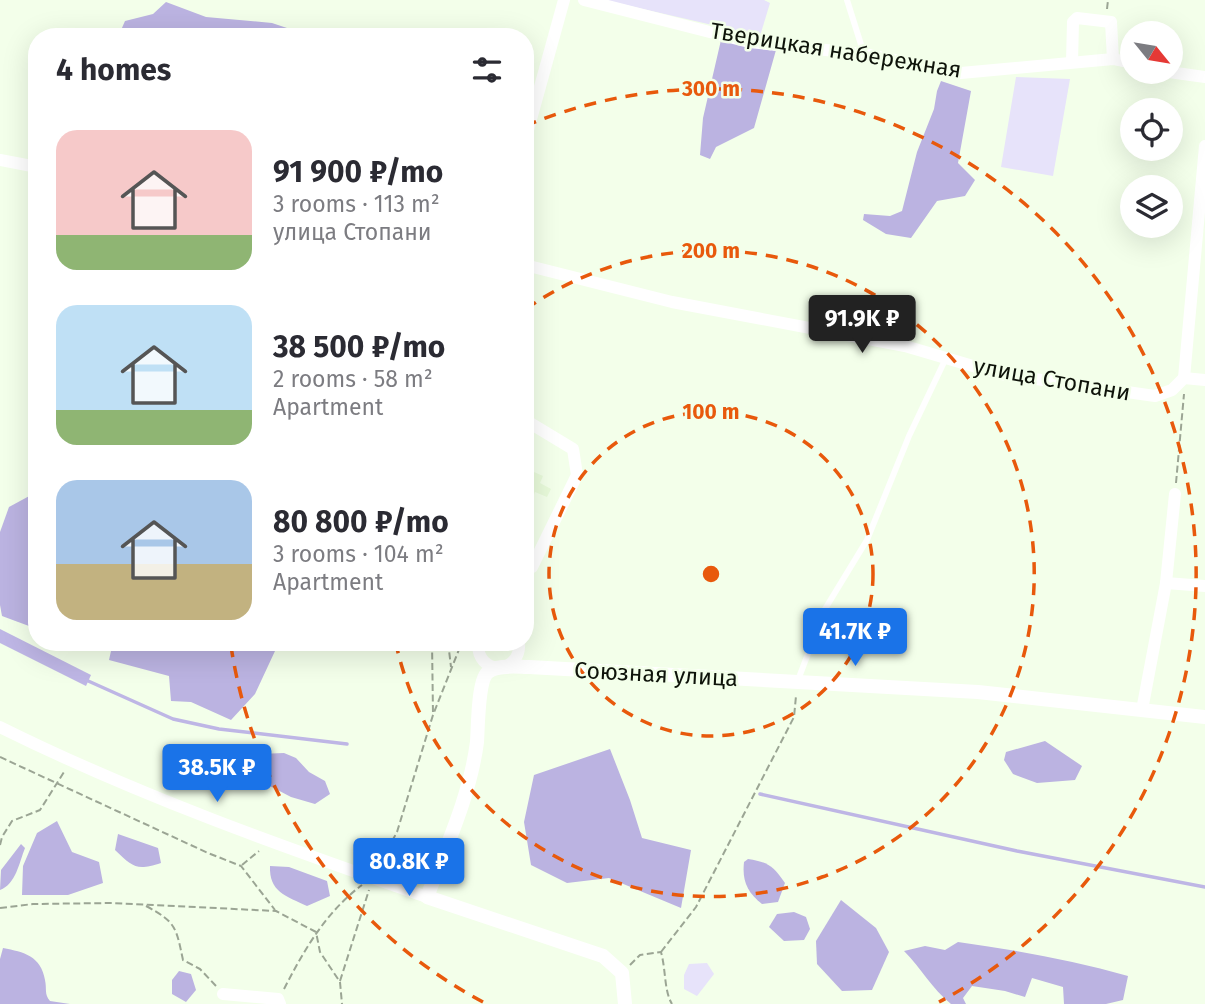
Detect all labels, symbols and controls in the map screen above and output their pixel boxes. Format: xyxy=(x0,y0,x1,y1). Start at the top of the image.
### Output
street label: Тверицкая набережная xyxy=(708,16,964,84)
north arrow xyxy=(1120,21,1183,84)
map controls xyxy=(1120,21,1183,238)
icon: filters xyxy=(468,51,506,89)
text: 4 homes xyxy=(56,52,171,88)
text: 300 m xyxy=(681,76,740,102)
button: locate xyxy=(1120,98,1183,161)
text: 91 900 ₽/mo xyxy=(273,154,443,190)
icon: home xyxy=(112,158,196,242)
button: layers xyxy=(1120,175,1183,238)
text: 3 rooms · 113 m² xyxy=(273,190,440,218)
text: улица Стопани xyxy=(273,218,432,246)
text: 200 m xyxy=(682,238,740,264)
pin: 91.9K ₽ xyxy=(797,296,927,355)
text: 91.9K ₽ xyxy=(825,304,899,332)
text: 38 500 ₽/mo xyxy=(273,329,445,365)
icon: home xyxy=(112,333,196,417)
street label: улица Стопани xyxy=(971,351,1133,407)
text: 2 rooms · 58 m² xyxy=(273,365,433,393)
text: Apartment xyxy=(273,393,383,421)
text: 100 m xyxy=(682,399,740,425)
text: 80 800 ₽/mo xyxy=(273,504,449,540)
icon: home xyxy=(112,508,196,592)
text: 3 rooms · 104 m² xyxy=(273,540,444,568)
centre of rings xyxy=(699,562,723,586)
text: Apartment xyxy=(273,568,383,596)
pin: 41.7K ₽ xyxy=(790,608,920,668)
text: 41.7K ₽ xyxy=(819,617,891,645)
street label: Союзная улица xyxy=(573,656,739,692)
pin: 38.5K ₽ xyxy=(152,744,282,804)
text: 38.5K ₽ xyxy=(178,753,256,781)
pin: 80.8K ₽ xyxy=(344,838,474,898)
text: 80.8K ₽ xyxy=(369,847,449,875)

